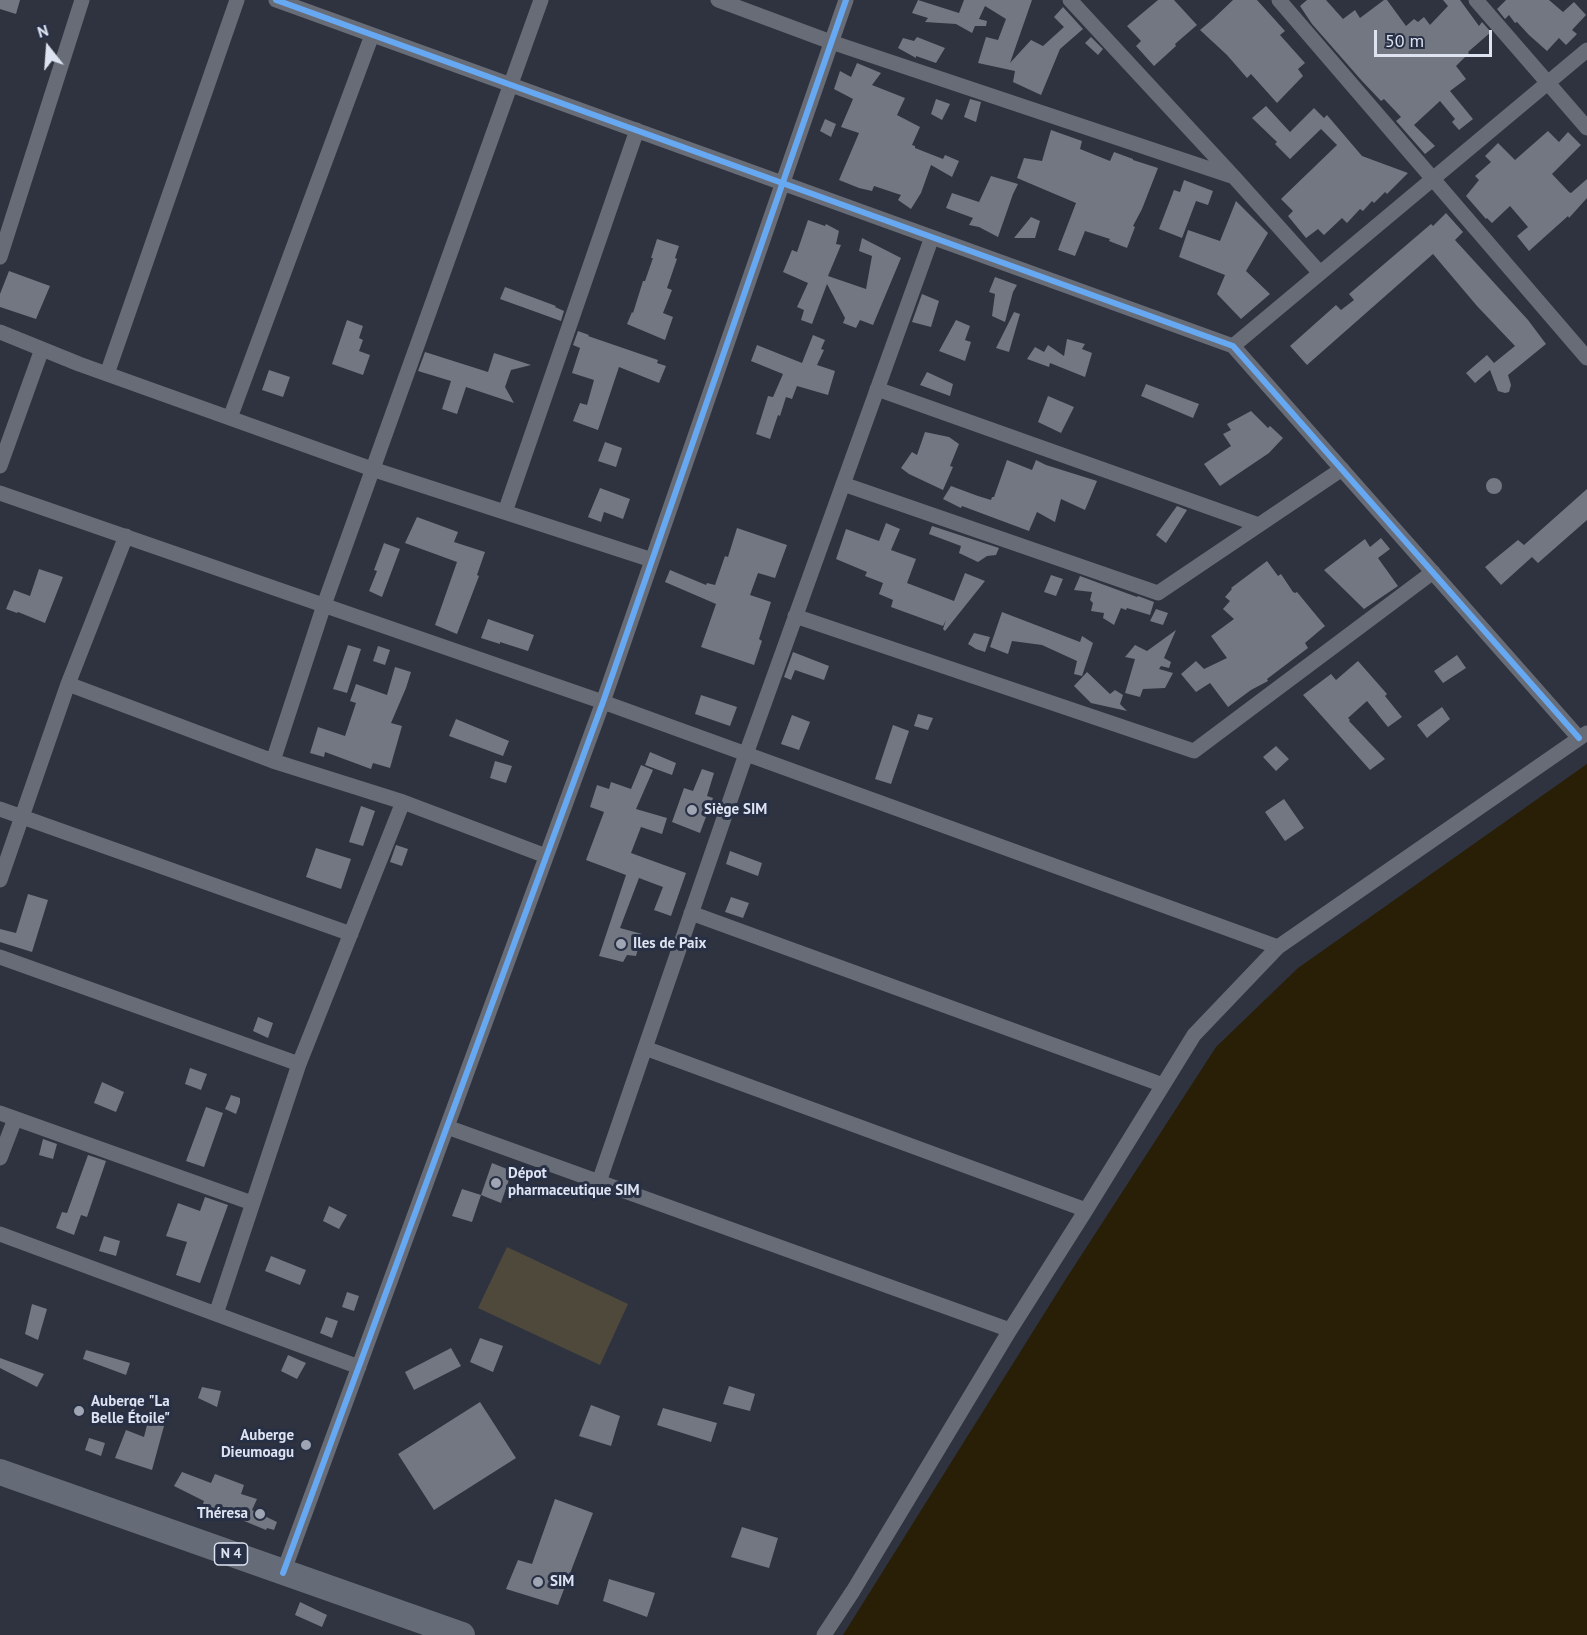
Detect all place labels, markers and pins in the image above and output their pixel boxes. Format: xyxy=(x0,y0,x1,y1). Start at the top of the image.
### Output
place label: Siège SIM xyxy=(704,801,767,819)
marker: Siège SIM xyxy=(685,803,699,817)
place label: Iles de Paix xyxy=(633,935,706,953)
marker: Iles de Paix xyxy=(614,937,628,951)
place label: Dépot pharmaceutique SIM xyxy=(508,1165,639,1200)
marker: Dépot pharmaceutique SIM xyxy=(489,1176,503,1190)
place label: Auberge "La Belle Étoile" xyxy=(91,1393,170,1428)
marker: Auberge "La Belle Étoile" xyxy=(72,1404,86,1418)
place label: Auberge Dieumoagu xyxy=(221,1427,294,1462)
marker: Auberge Dieumoagu xyxy=(299,1438,313,1452)
place label: Théresa xyxy=(197,1505,248,1523)
marker: Théresa xyxy=(253,1507,267,1521)
place label: SIM xyxy=(550,1573,574,1591)
marker: SIM xyxy=(531,1575,545,1589)

